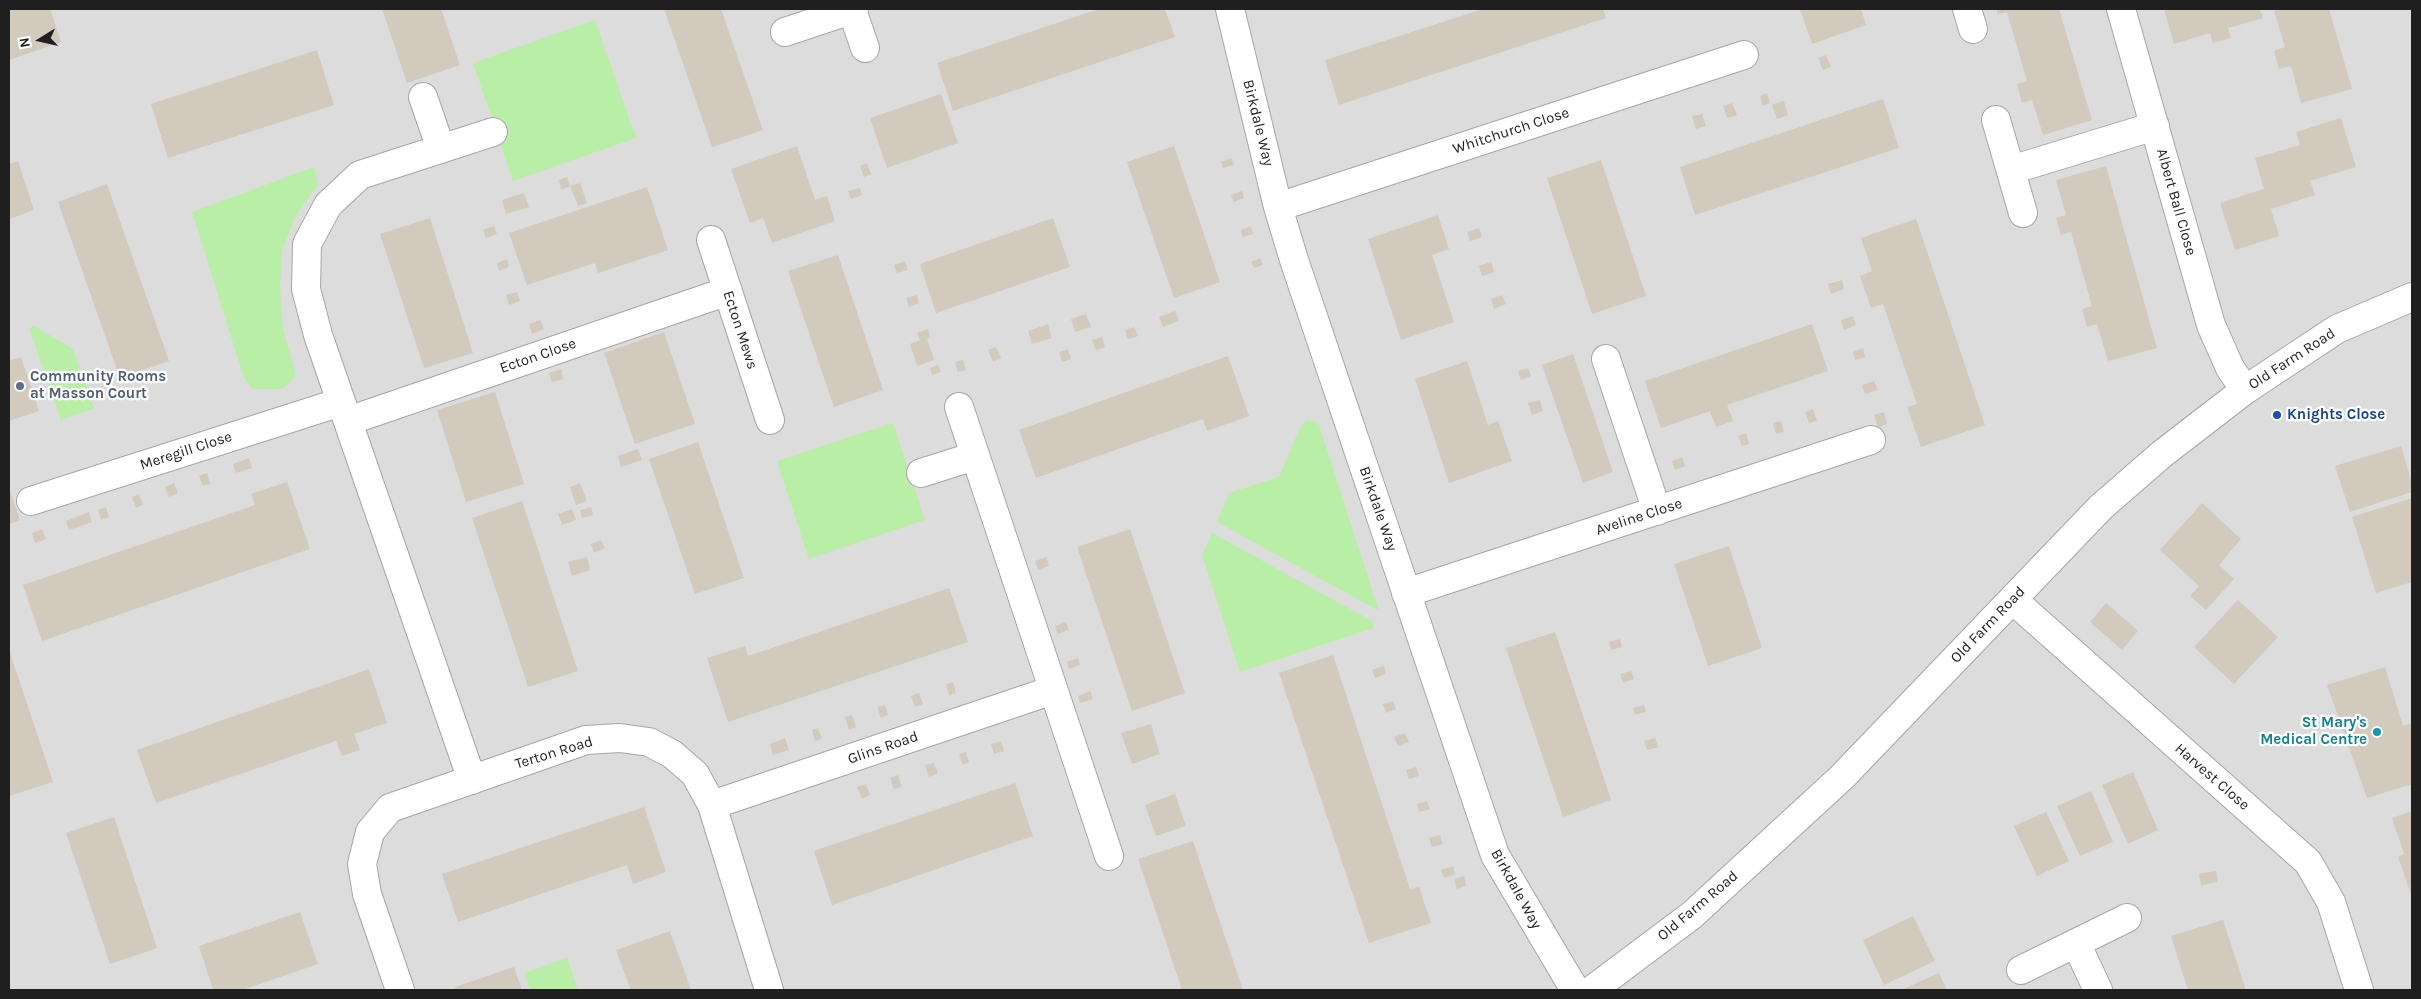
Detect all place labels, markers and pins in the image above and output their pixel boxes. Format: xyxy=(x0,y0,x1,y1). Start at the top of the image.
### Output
place label: Community Rooms at Masson Court xyxy=(30,368,166,403)
marker: Community Rooms at Masson Court xyxy=(14,380,26,392)
place label: Knights Close xyxy=(2287,406,2385,424)
marker: Knights Close xyxy=(2271,409,2283,421)
place label: St Mary's Medical Centre xyxy=(2260,714,2367,749)
marker: St Mary's Medical Centre xyxy=(2371,726,2383,738)

